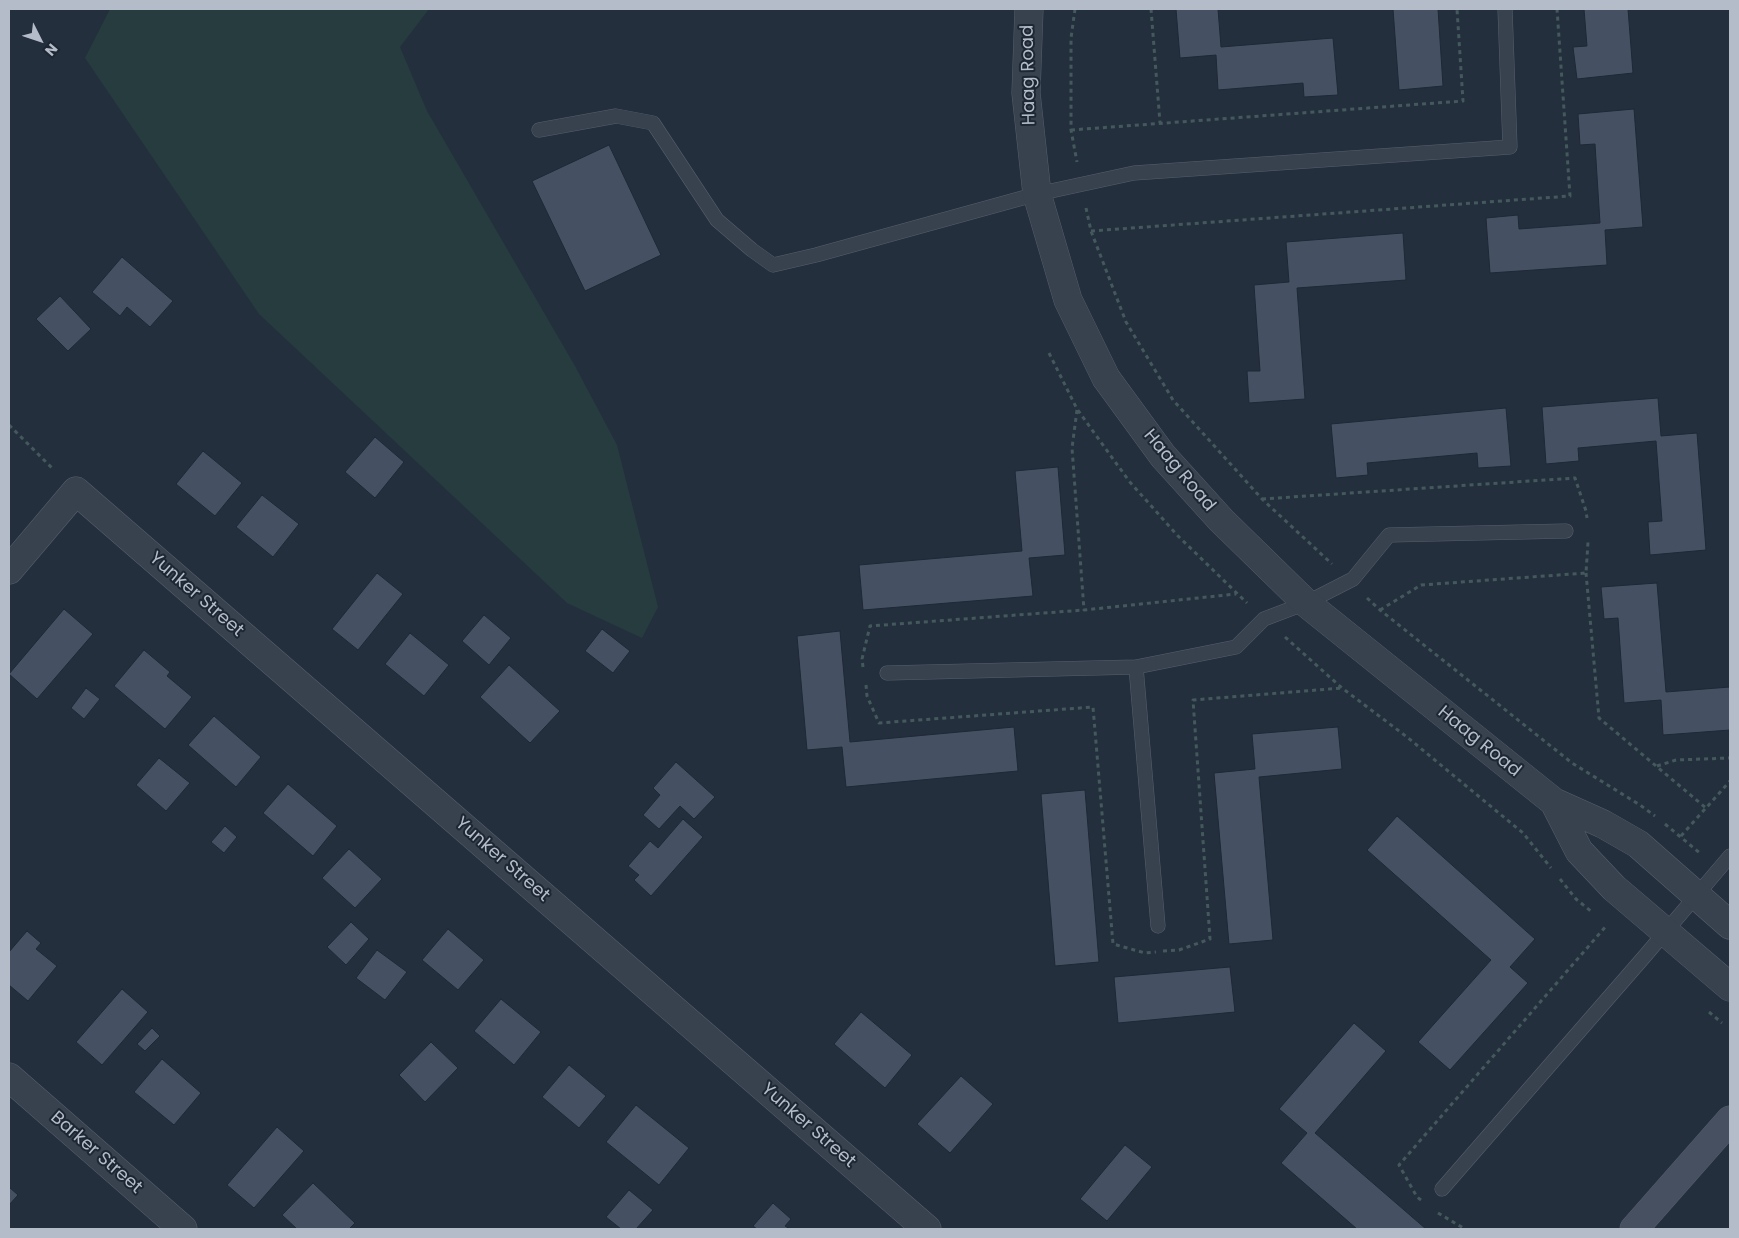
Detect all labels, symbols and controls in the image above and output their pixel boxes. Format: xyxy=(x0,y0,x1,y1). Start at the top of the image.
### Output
north arrow xyxy=(15,15,65,65)
street label: Haag Road xyxy=(1017,25,1041,125)
text: N xyxy=(40,39,62,60)
street label: Haag Road xyxy=(1138,426,1220,516)
street label: Yunker Street xyxy=(144,548,248,642)
street label: Haag Road xyxy=(1433,702,1525,782)
street label: Yunker Street xyxy=(450,813,554,907)
street label: Yunker Street xyxy=(756,1079,860,1173)
street label: Barker Street xyxy=(46,1107,146,1199)

